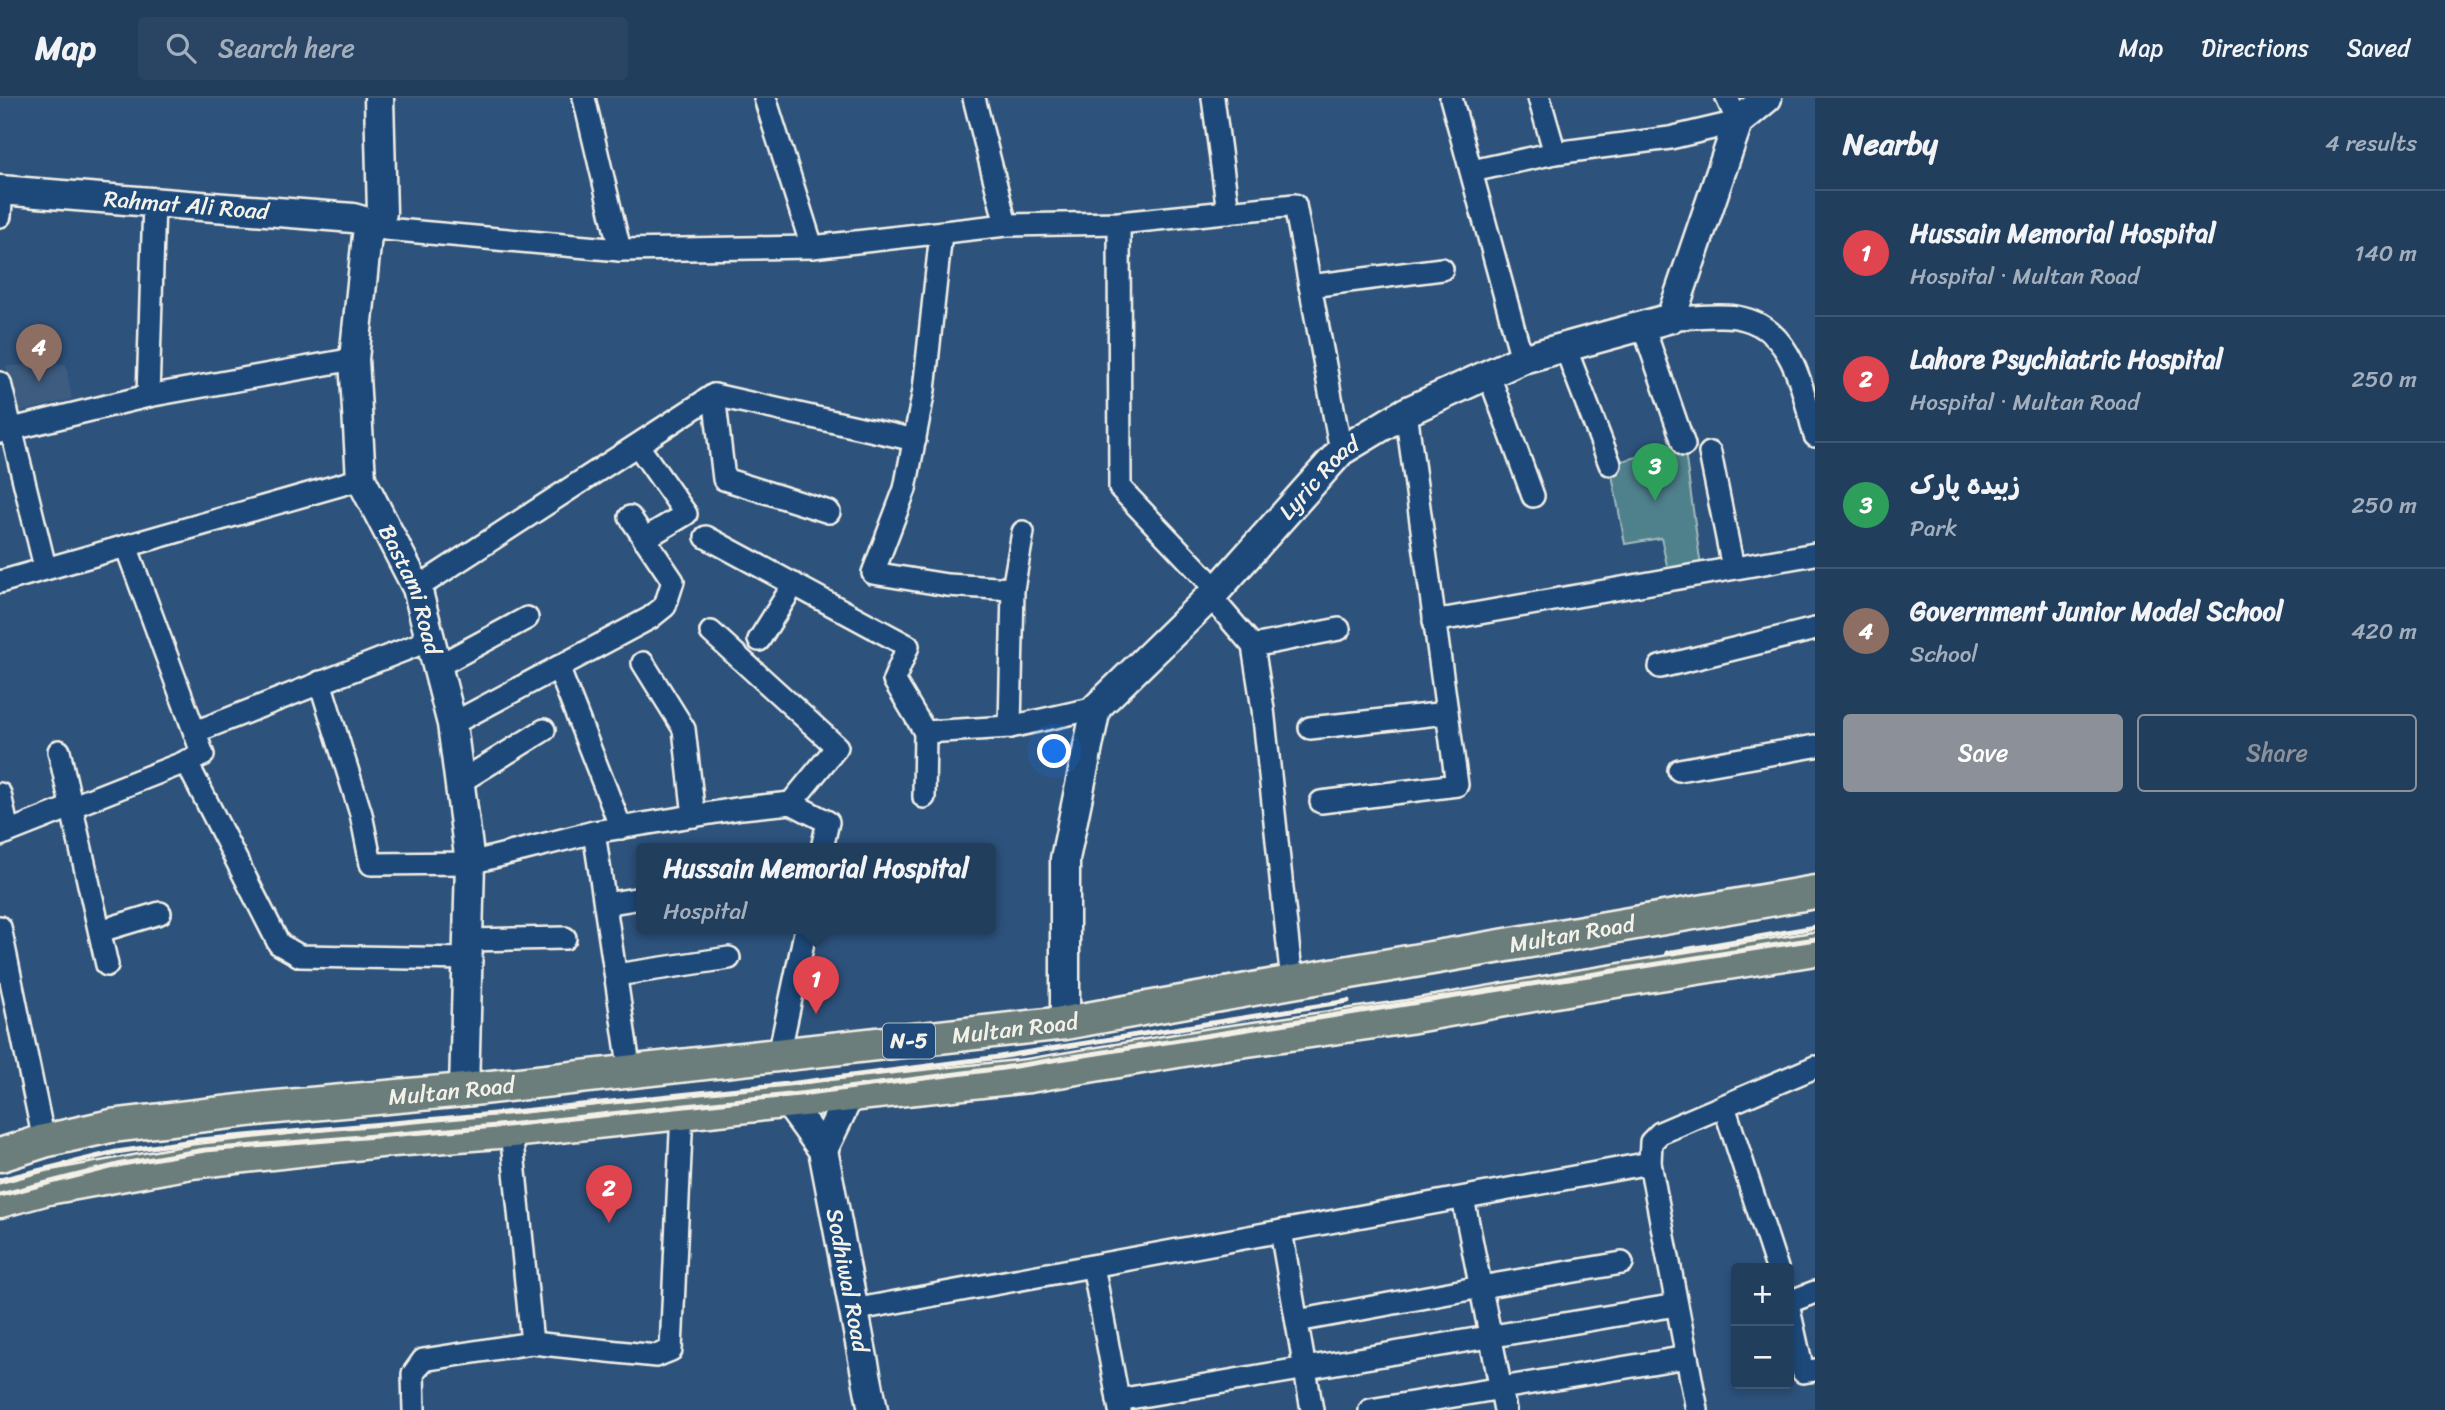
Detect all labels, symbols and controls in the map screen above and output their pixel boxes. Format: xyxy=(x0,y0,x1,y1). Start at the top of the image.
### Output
search box xyxy=(138,17,628,80)
text: Map xyxy=(35,19,96,77)
text: Search here xyxy=(218,25,355,71)
text: Map xyxy=(2119,27,2163,69)
text: Directions xyxy=(2201,27,2309,69)
text: Saved xyxy=(2347,27,2410,69)
icon: search xyxy=(162,29,200,67)
text: Nearby xyxy=(1843,117,1938,171)
text: 4 results xyxy=(2325,123,2417,164)
street label: Rahmat Ali Road xyxy=(102,178,272,232)
text: Hussain Memorial Hospital xyxy=(1910,210,2216,256)
text: 1 xyxy=(1861,233,1871,274)
text: 140 m xyxy=(2355,233,2417,274)
text: Hospital · Multan Road xyxy=(1910,256,2139,297)
pin: 4 xyxy=(16,324,62,382)
text: Lahore Psychiatric Hospital xyxy=(1910,336,2223,382)
text: 2 xyxy=(1859,359,1873,400)
text: 250 m xyxy=(2351,359,2417,400)
text: Hospital · Multan Road xyxy=(1910,382,2139,423)
street label: Lyric Road xyxy=(1268,424,1369,530)
pin: 3 xyxy=(1632,443,1678,501)
text: زبیدہ پارک xyxy=(1910,462,2020,508)
text: 3 xyxy=(1860,485,1872,526)
text: 250 m xyxy=(2351,485,2417,526)
text: Park xyxy=(1910,508,1957,549)
street label: Bastami Road xyxy=(366,517,454,661)
text: Government Junior Model School xyxy=(1910,588,2283,634)
text: 4 xyxy=(1859,611,1873,652)
text: 420 m xyxy=(2351,611,2417,652)
text: School xyxy=(1910,634,1978,675)
button: Save xyxy=(1843,714,2123,792)
button: Share xyxy=(2137,714,2417,792)
your location xyxy=(1037,734,1071,768)
popup xyxy=(636,843,996,934)
text: Hussain Memorial Hospital xyxy=(663,845,969,891)
text: Hospital xyxy=(663,891,748,932)
street label: Multan Road xyxy=(1506,903,1640,965)
pin: 1 xyxy=(793,956,839,1014)
street label: Multan Road xyxy=(950,1001,1083,1056)
road number: N-5 xyxy=(883,1024,935,1058)
street label: Multan Road xyxy=(386,1064,519,1118)
pin: 2 xyxy=(586,1165,632,1223)
street label: Sodhiwal Road xyxy=(814,1205,882,1358)
map controls xyxy=(1731,1263,1794,1389)
button: + xyxy=(1731,1263,1794,1326)
button: − xyxy=(1731,1326,1794,1389)

